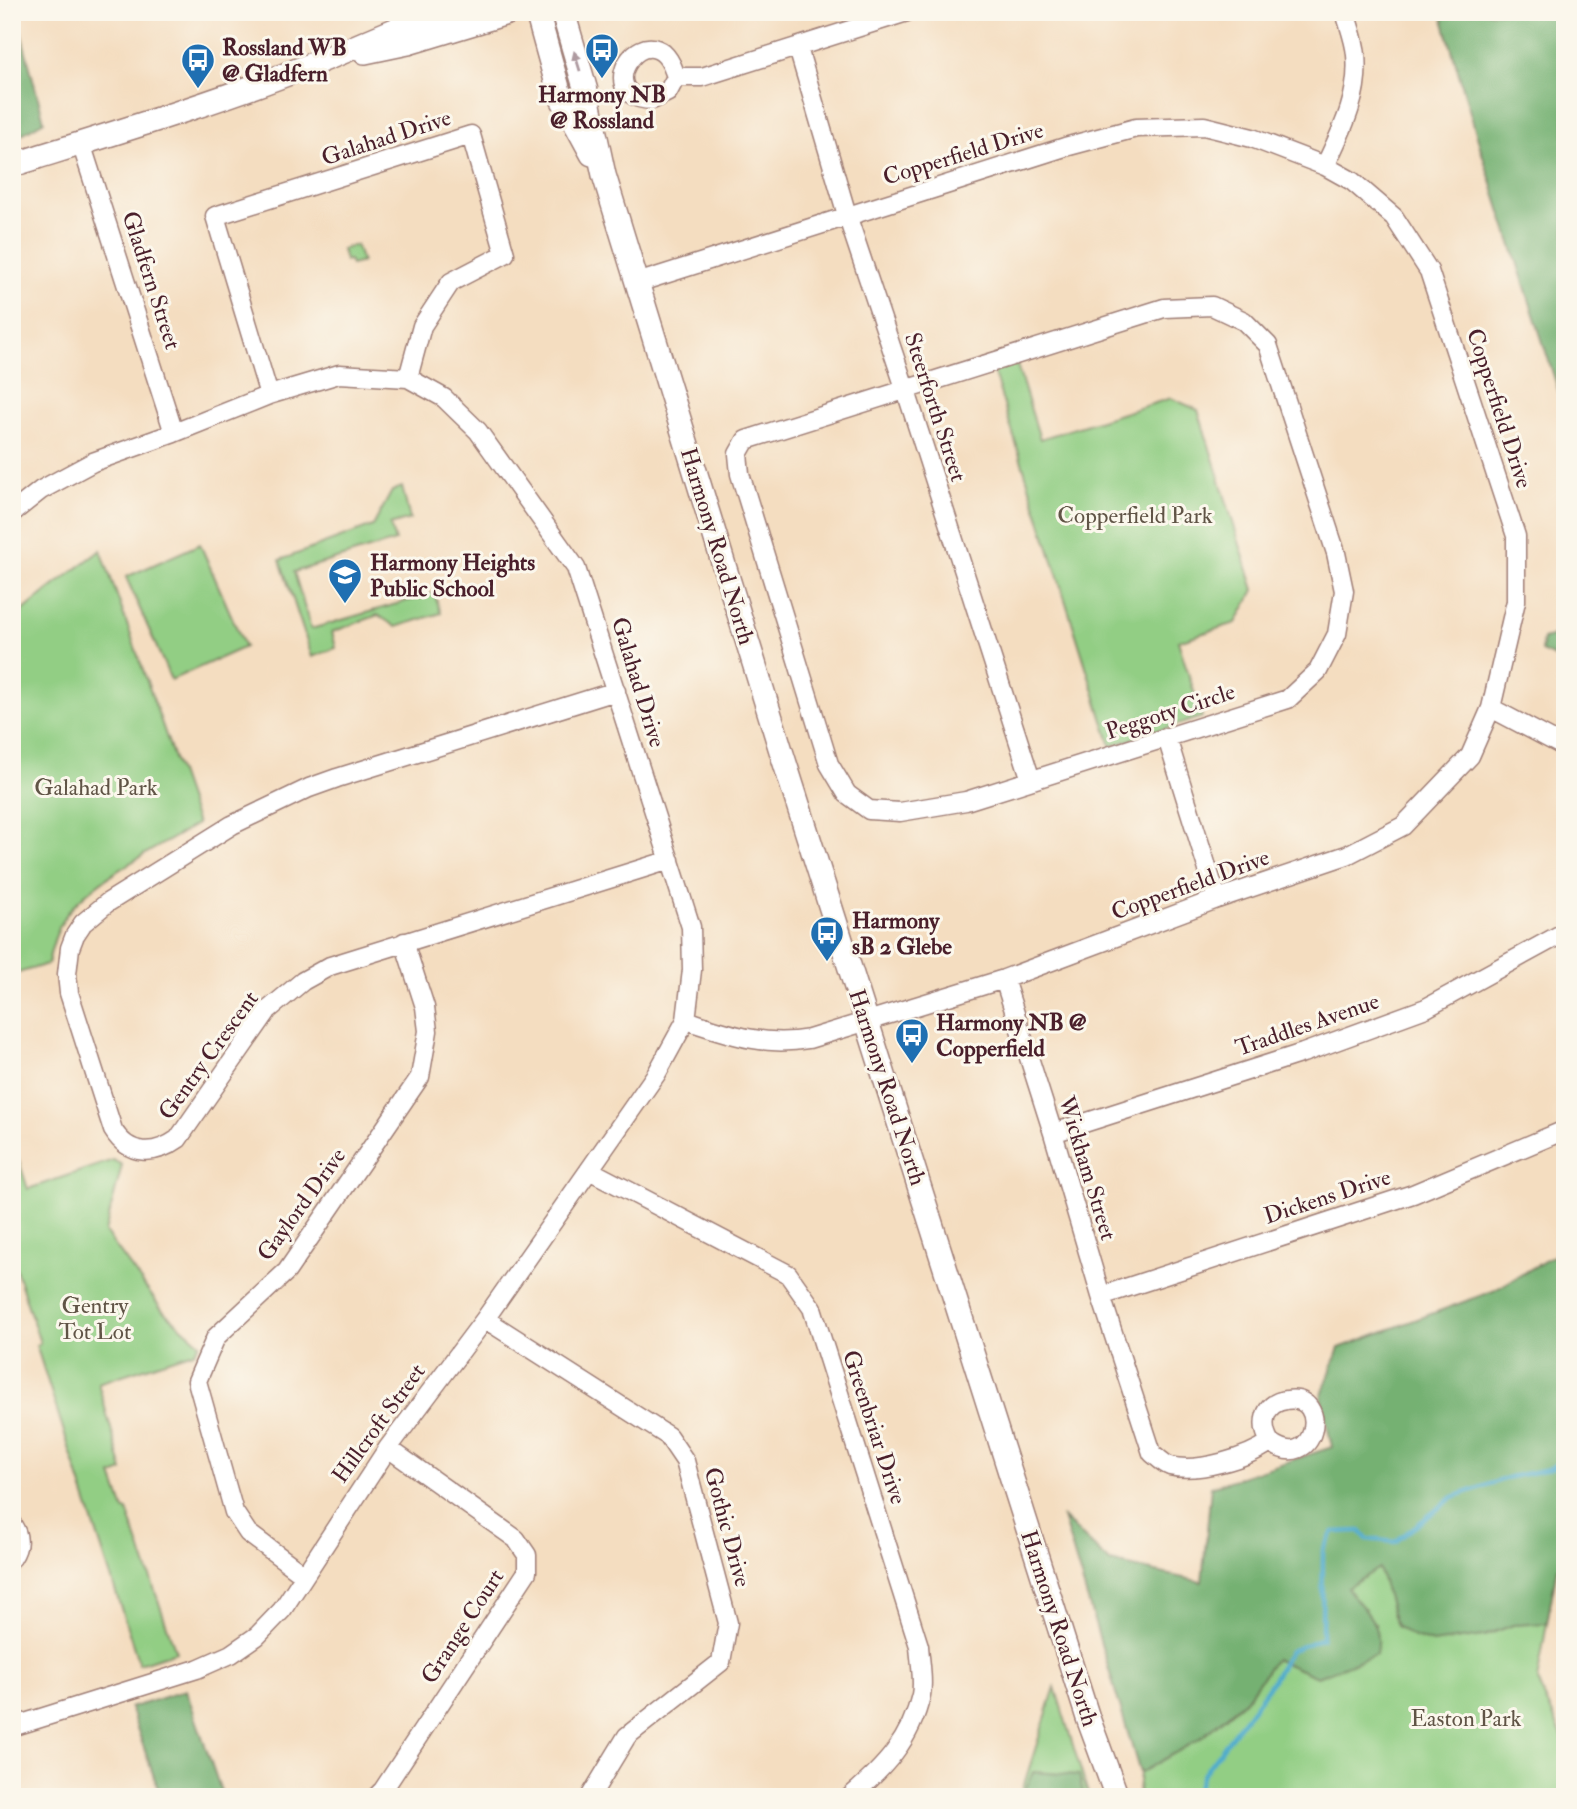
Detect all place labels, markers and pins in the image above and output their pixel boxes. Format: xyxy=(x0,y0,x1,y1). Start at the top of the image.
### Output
bus stop icon: Harmony NB @ Rossland xyxy=(583,31,621,80)
place label: Rossland WB @ Gladfern xyxy=(222,33,347,88)
bus stop icon: Rossland WB @ Gladfern xyxy=(179,41,217,90)
place label: Harmony NB @ Rossland xyxy=(538,80,666,135)
place label: Harmony Heights Public School xyxy=(370,548,535,603)
school or university icon: Harmony Heights Public School xyxy=(326,556,364,605)
place label: Harmony sB 2 Glebe xyxy=(852,906,952,961)
bus stop icon: Harmony sB 2 Glebe xyxy=(808,914,846,963)
place label: Harmony NB @ Copperfield xyxy=(936,1008,1087,1064)
bus stop icon: Harmony NB @ Copperfield xyxy=(893,1016,931,1065)

